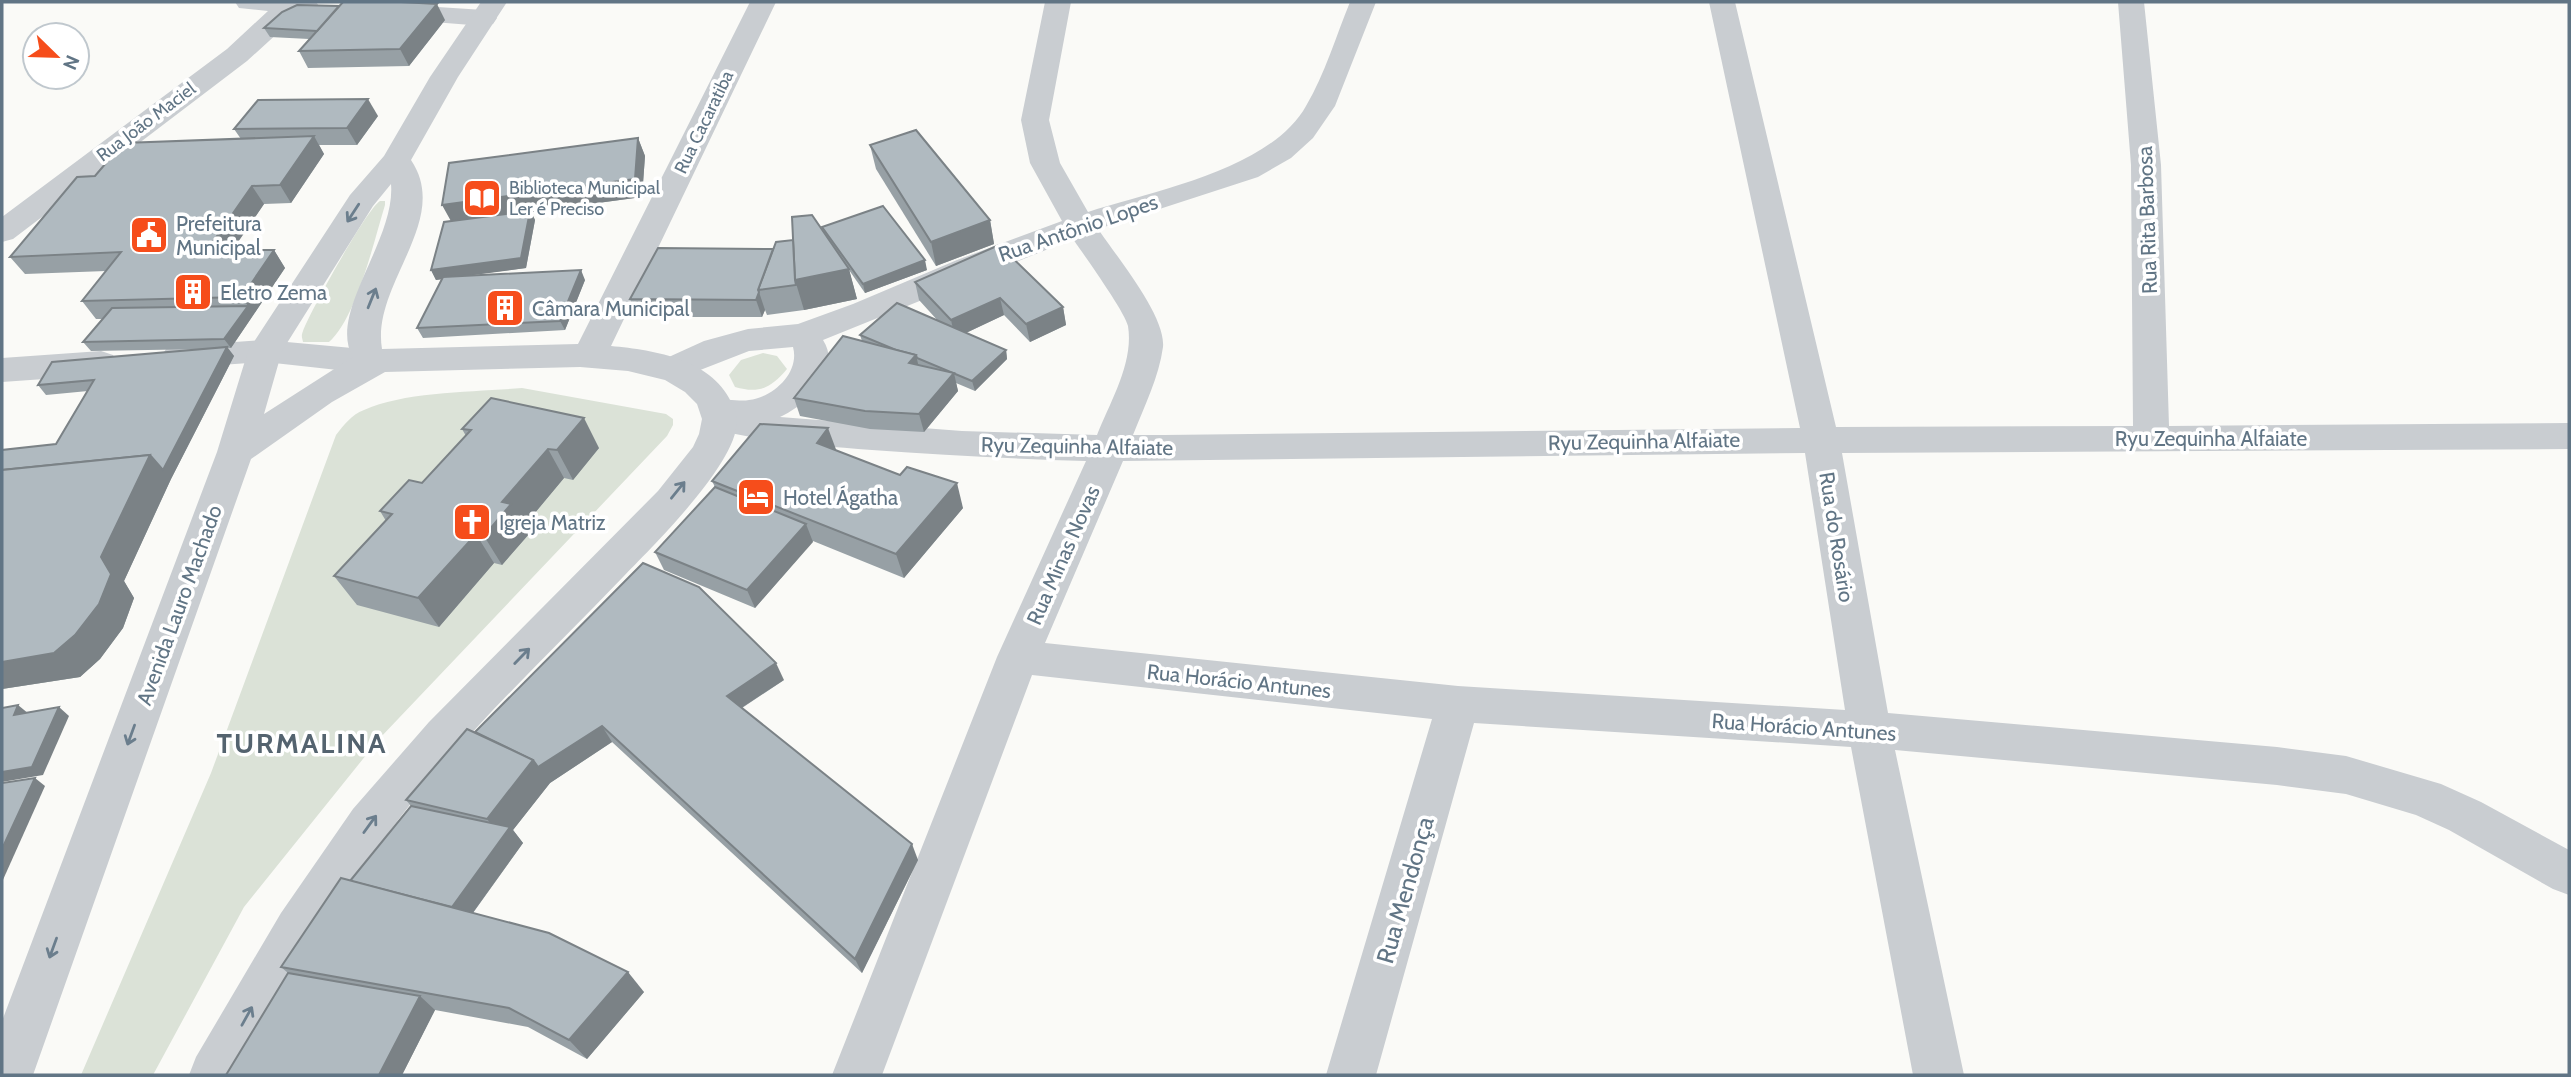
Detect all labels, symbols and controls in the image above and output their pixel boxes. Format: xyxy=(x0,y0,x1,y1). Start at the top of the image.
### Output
north arrow xyxy=(21,21,91,91)
text: N xyxy=(58,52,84,73)
street label: Rua Cacaratiba xyxy=(670,67,739,177)
street label: Rua João Maciel xyxy=(92,77,200,166)
street label: Rua Rita Barbosa xyxy=(2132,145,2162,295)
library icon: Biblioteca Municipal Ler é Preciso xyxy=(461,177,503,219)
place label: Biblioteca Municipal Ler é Preciso xyxy=(509,177,661,220)
street label: Rua Antônio Lopes xyxy=(995,189,1161,267)
one-way arrow xyxy=(346,202,360,222)
place label: Prefeitura Municipal xyxy=(176,211,262,260)
public building icon: Prefeitura Municipal xyxy=(128,214,170,256)
building icon: Eletro Zema xyxy=(172,271,214,313)
place label: Eletro Zema xyxy=(220,280,327,305)
one-way arrow xyxy=(367,287,380,309)
building icon: Câmara Municipal xyxy=(484,287,526,329)
place label: Câmara Municipal xyxy=(532,296,690,321)
street label: Ryu Zequinha Alfaiate xyxy=(2115,426,2307,451)
street label: Ryu Zequinha Alfaiate xyxy=(1548,427,1741,455)
street label: Ryu Zequinha Alfaiate xyxy=(981,432,1174,460)
street label: Rua do Rosário xyxy=(1814,470,1860,604)
hotel icon: Hotel Ágatha xyxy=(735,476,777,518)
street label: Rua Minas Novas xyxy=(1021,481,1105,628)
one-way arrow xyxy=(670,482,686,500)
place label: Hotel Ágatha xyxy=(783,485,898,510)
street label: Avenida Lauro Machado xyxy=(131,501,227,709)
church icon: Igreja Matriz xyxy=(451,501,493,543)
place label: Igreja Matriz xyxy=(499,510,606,536)
one-way arrow xyxy=(514,648,531,665)
street label: Rua Horácio Antunes xyxy=(1146,659,1333,703)
street label: Rua Horácio Antunes xyxy=(1711,708,1897,746)
one-way arrow xyxy=(124,723,137,745)
district label: TURMALINA xyxy=(216,726,388,760)
street label: Rua Mendonça xyxy=(1370,813,1440,967)
one-way arrow xyxy=(362,815,377,834)
one-way arrow xyxy=(46,937,58,959)
one-way arrow xyxy=(240,1006,254,1026)

